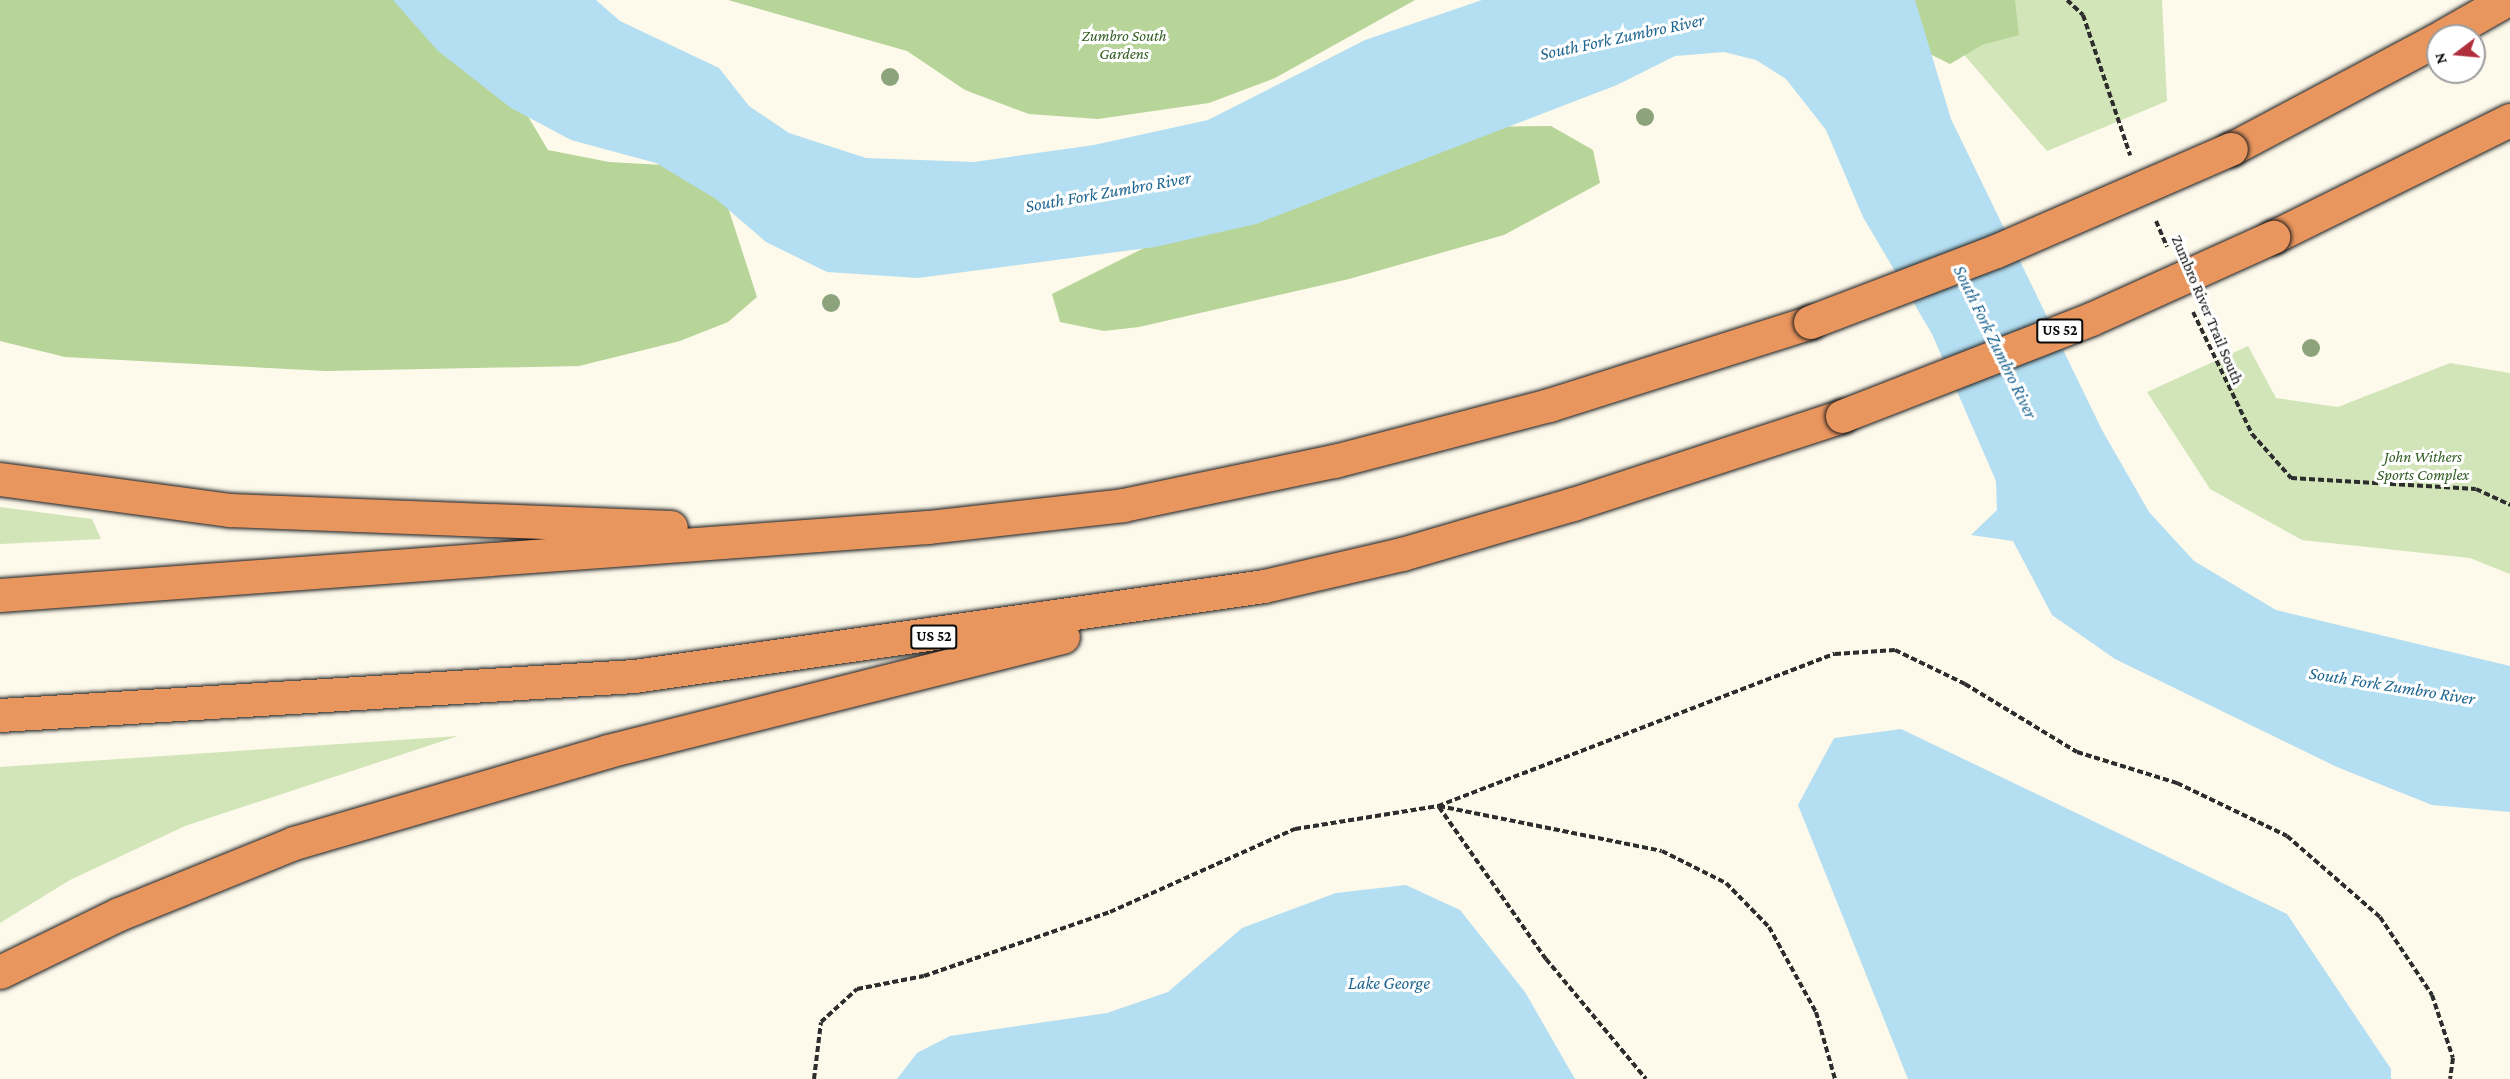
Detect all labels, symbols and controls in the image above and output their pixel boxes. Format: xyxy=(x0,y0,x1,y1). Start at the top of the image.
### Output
water label: South Fork Zumbro River xyxy=(1538,9,1706,65)
north arrow xyxy=(2426,24,2486,84)
park label: Zumbro South Gardens xyxy=(1082,26,1166,64)
text: N xyxy=(2430,51,2450,66)
water label: South Fork Zumbro River xyxy=(1024,167,1192,217)
street label: Zumbro River Trail South xyxy=(2167,232,2247,388)
water label: South Fork Zumbro River xyxy=(1949,262,2041,422)
road number: US 52 xyxy=(2036,319,2084,343)
park label: John Withers Sports Complex xyxy=(2377,447,2469,485)
road number: US 52 xyxy=(910,625,958,649)
water label: South Fork Zumbro River xyxy=(2307,662,2477,710)
water label: Lake George xyxy=(1348,972,1430,994)

